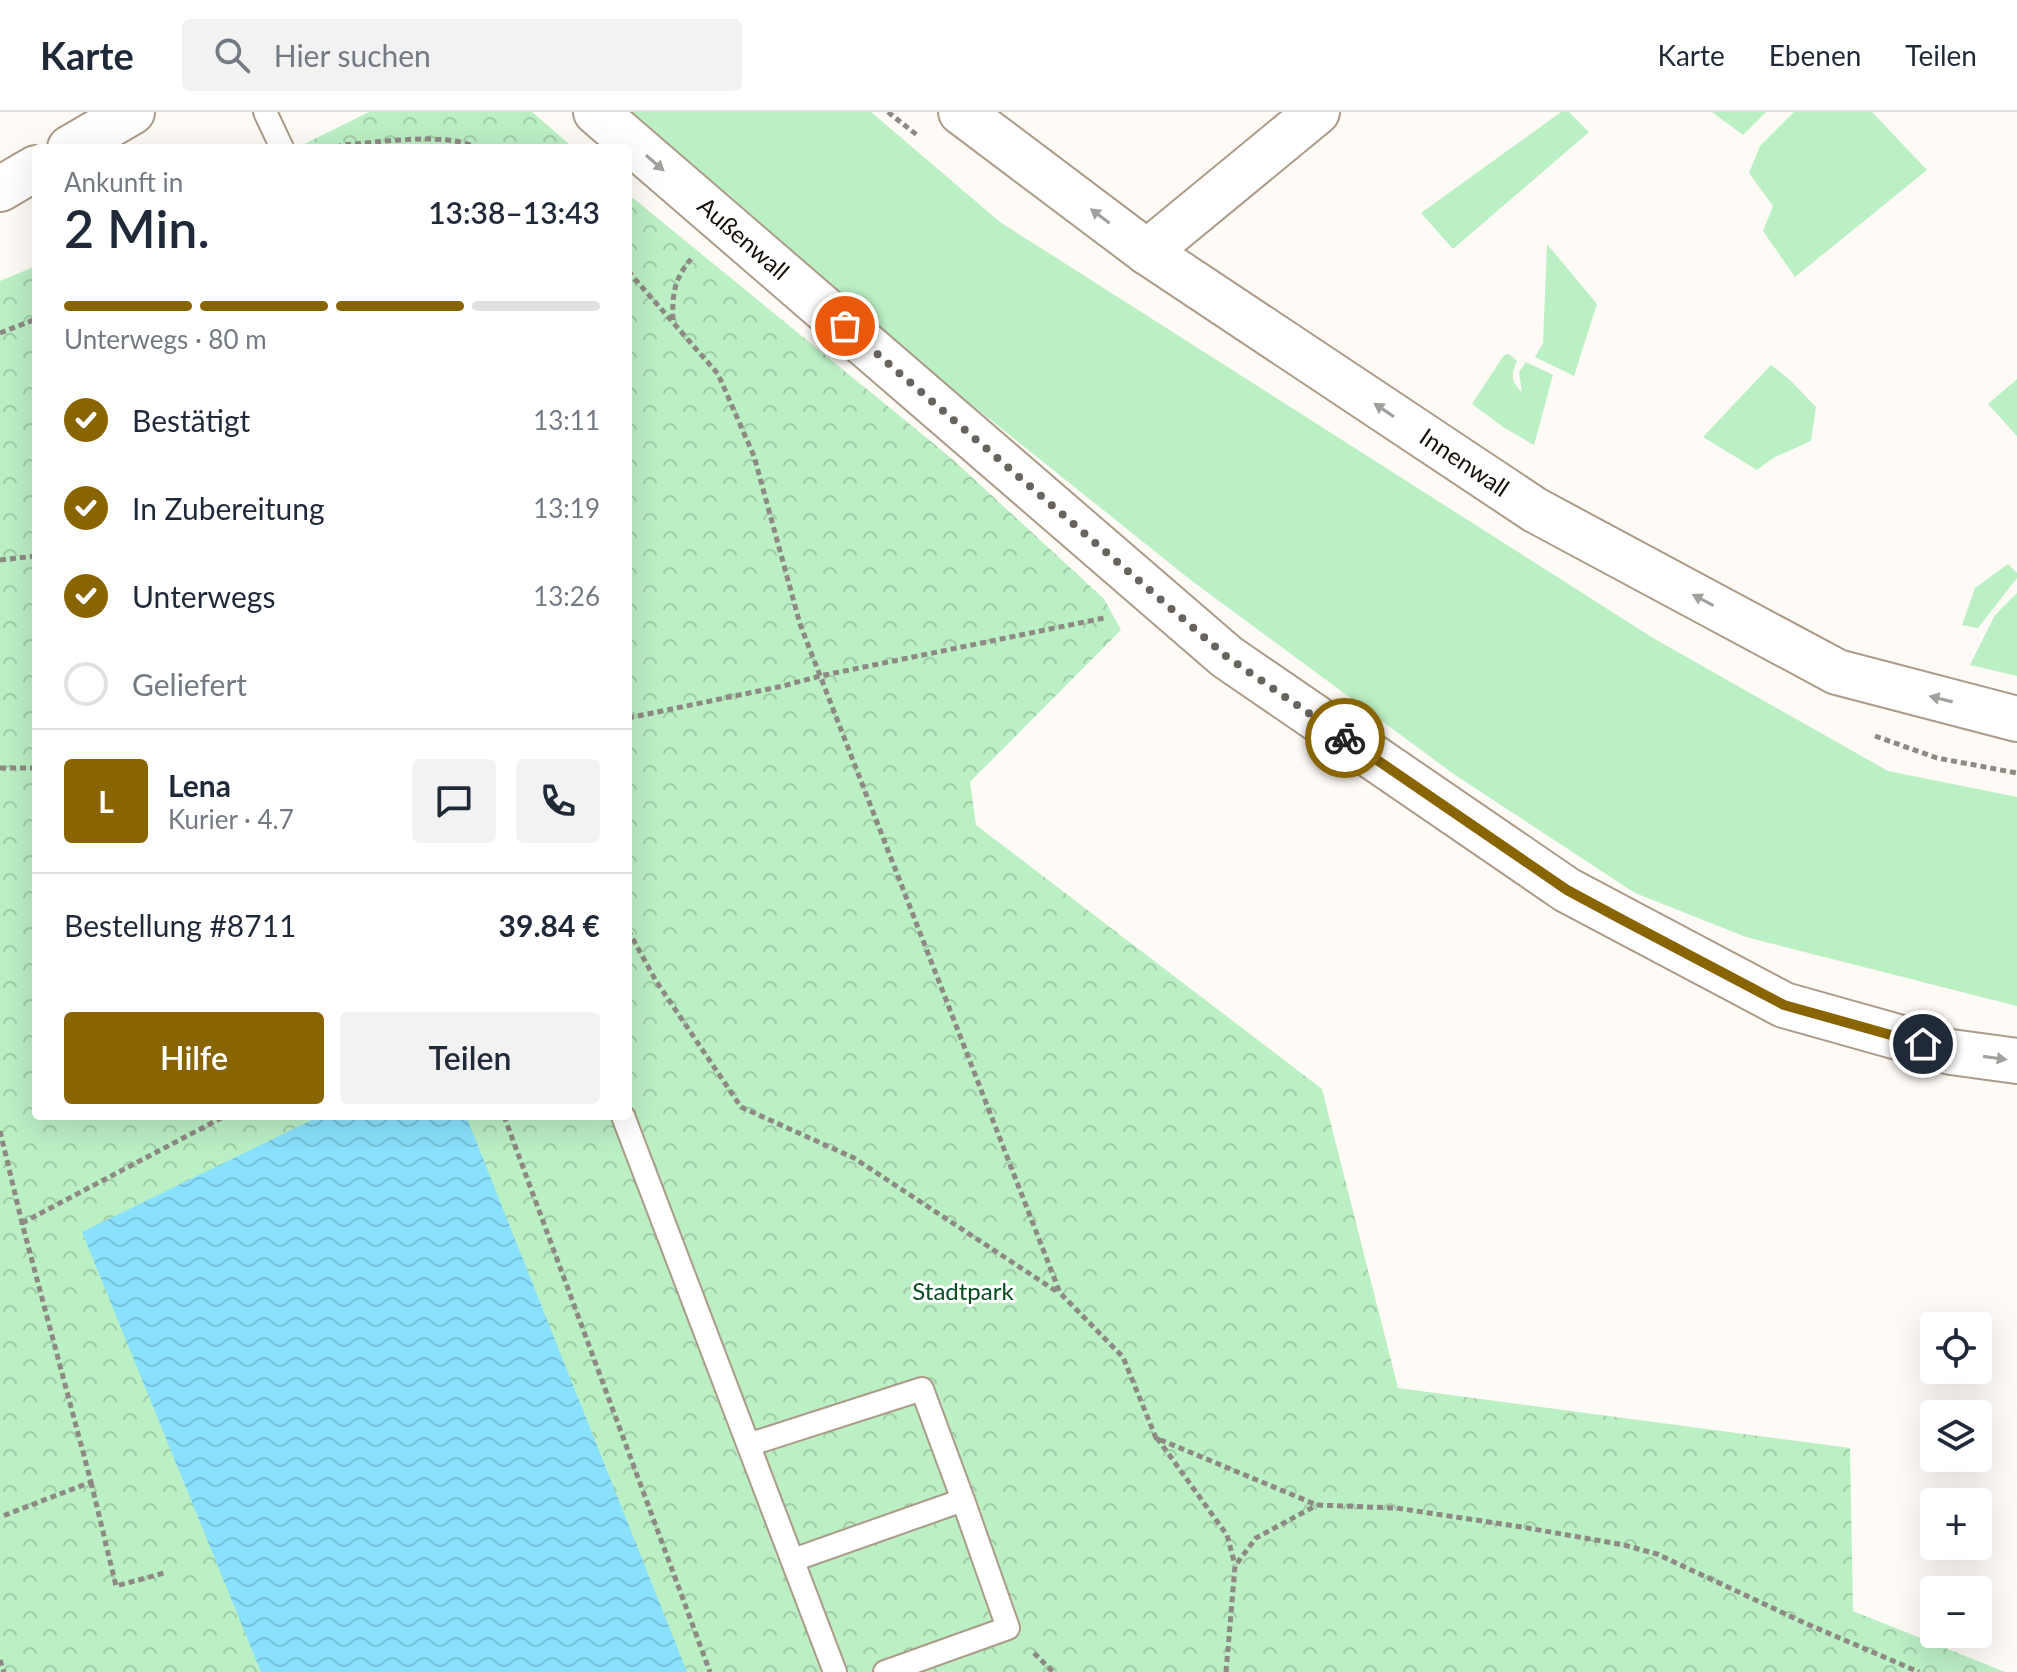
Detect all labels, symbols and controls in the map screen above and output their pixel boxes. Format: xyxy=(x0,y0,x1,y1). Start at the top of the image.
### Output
search box xyxy=(182,19,742,91)
text: Karte xyxy=(40,32,134,78)
icon: search xyxy=(210,33,254,77)
text: Hier suchen xyxy=(274,37,431,73)
text: Karte xyxy=(1657,38,1725,72)
text: Ebenen xyxy=(1769,38,1861,72)
text: Teilen xyxy=(1905,38,1977,72)
one-way arrow xyxy=(644,154,664,171)
text: Ankunft in xyxy=(64,166,183,198)
street label: Außenwall xyxy=(693,190,795,285)
text: 13:38–13:43 xyxy=(428,194,600,230)
text: 2 Min. xyxy=(64,197,210,259)
one-way arrow xyxy=(1089,209,1110,225)
pin xyxy=(811,292,879,360)
icon: bag xyxy=(823,304,867,348)
text: Unterwegs · 80 m xyxy=(64,323,267,355)
icon: check xyxy=(64,398,108,442)
text: Bestätigt xyxy=(132,402,250,438)
one-way arrow xyxy=(1373,403,1395,417)
text: 13:11 xyxy=(533,404,600,436)
street label: Innenwall xyxy=(1415,421,1515,502)
icon: check xyxy=(64,486,108,530)
text: In Zubereitung xyxy=(132,490,325,526)
text: 13:19 xyxy=(533,492,600,524)
icon: check xyxy=(64,574,108,618)
text: Unterwegs xyxy=(132,578,275,614)
text: 13:26 xyxy=(533,580,600,612)
one-way arrow xyxy=(1692,594,1714,608)
text: Geliefert xyxy=(132,666,247,702)
one-way arrow xyxy=(1929,693,1954,705)
courier xyxy=(1305,698,1385,778)
icon: bike xyxy=(1323,716,1367,760)
button: chat xyxy=(412,759,496,843)
button: phone xyxy=(516,759,600,843)
text: Lena xyxy=(168,767,231,803)
text: L xyxy=(98,783,114,819)
text: Kurier · 4.7 xyxy=(168,803,294,835)
text: Bestellung #8711 xyxy=(64,907,296,943)
text: 39.84 € xyxy=(499,907,600,943)
pin xyxy=(1889,1010,1957,1078)
button: Hilfe xyxy=(64,1012,324,1104)
button: Teilen xyxy=(340,1012,600,1104)
icon: home xyxy=(1901,1022,1945,1066)
one-way arrow xyxy=(1983,1052,2008,1065)
park label: Stadtpark xyxy=(912,1276,1014,1305)
map controls xyxy=(1920,1312,1992,1648)
button: locate xyxy=(1920,1312,1992,1384)
button: layers xyxy=(1920,1400,1992,1472)
button: + xyxy=(1920,1488,1992,1560)
button: − xyxy=(1920,1576,1992,1648)

